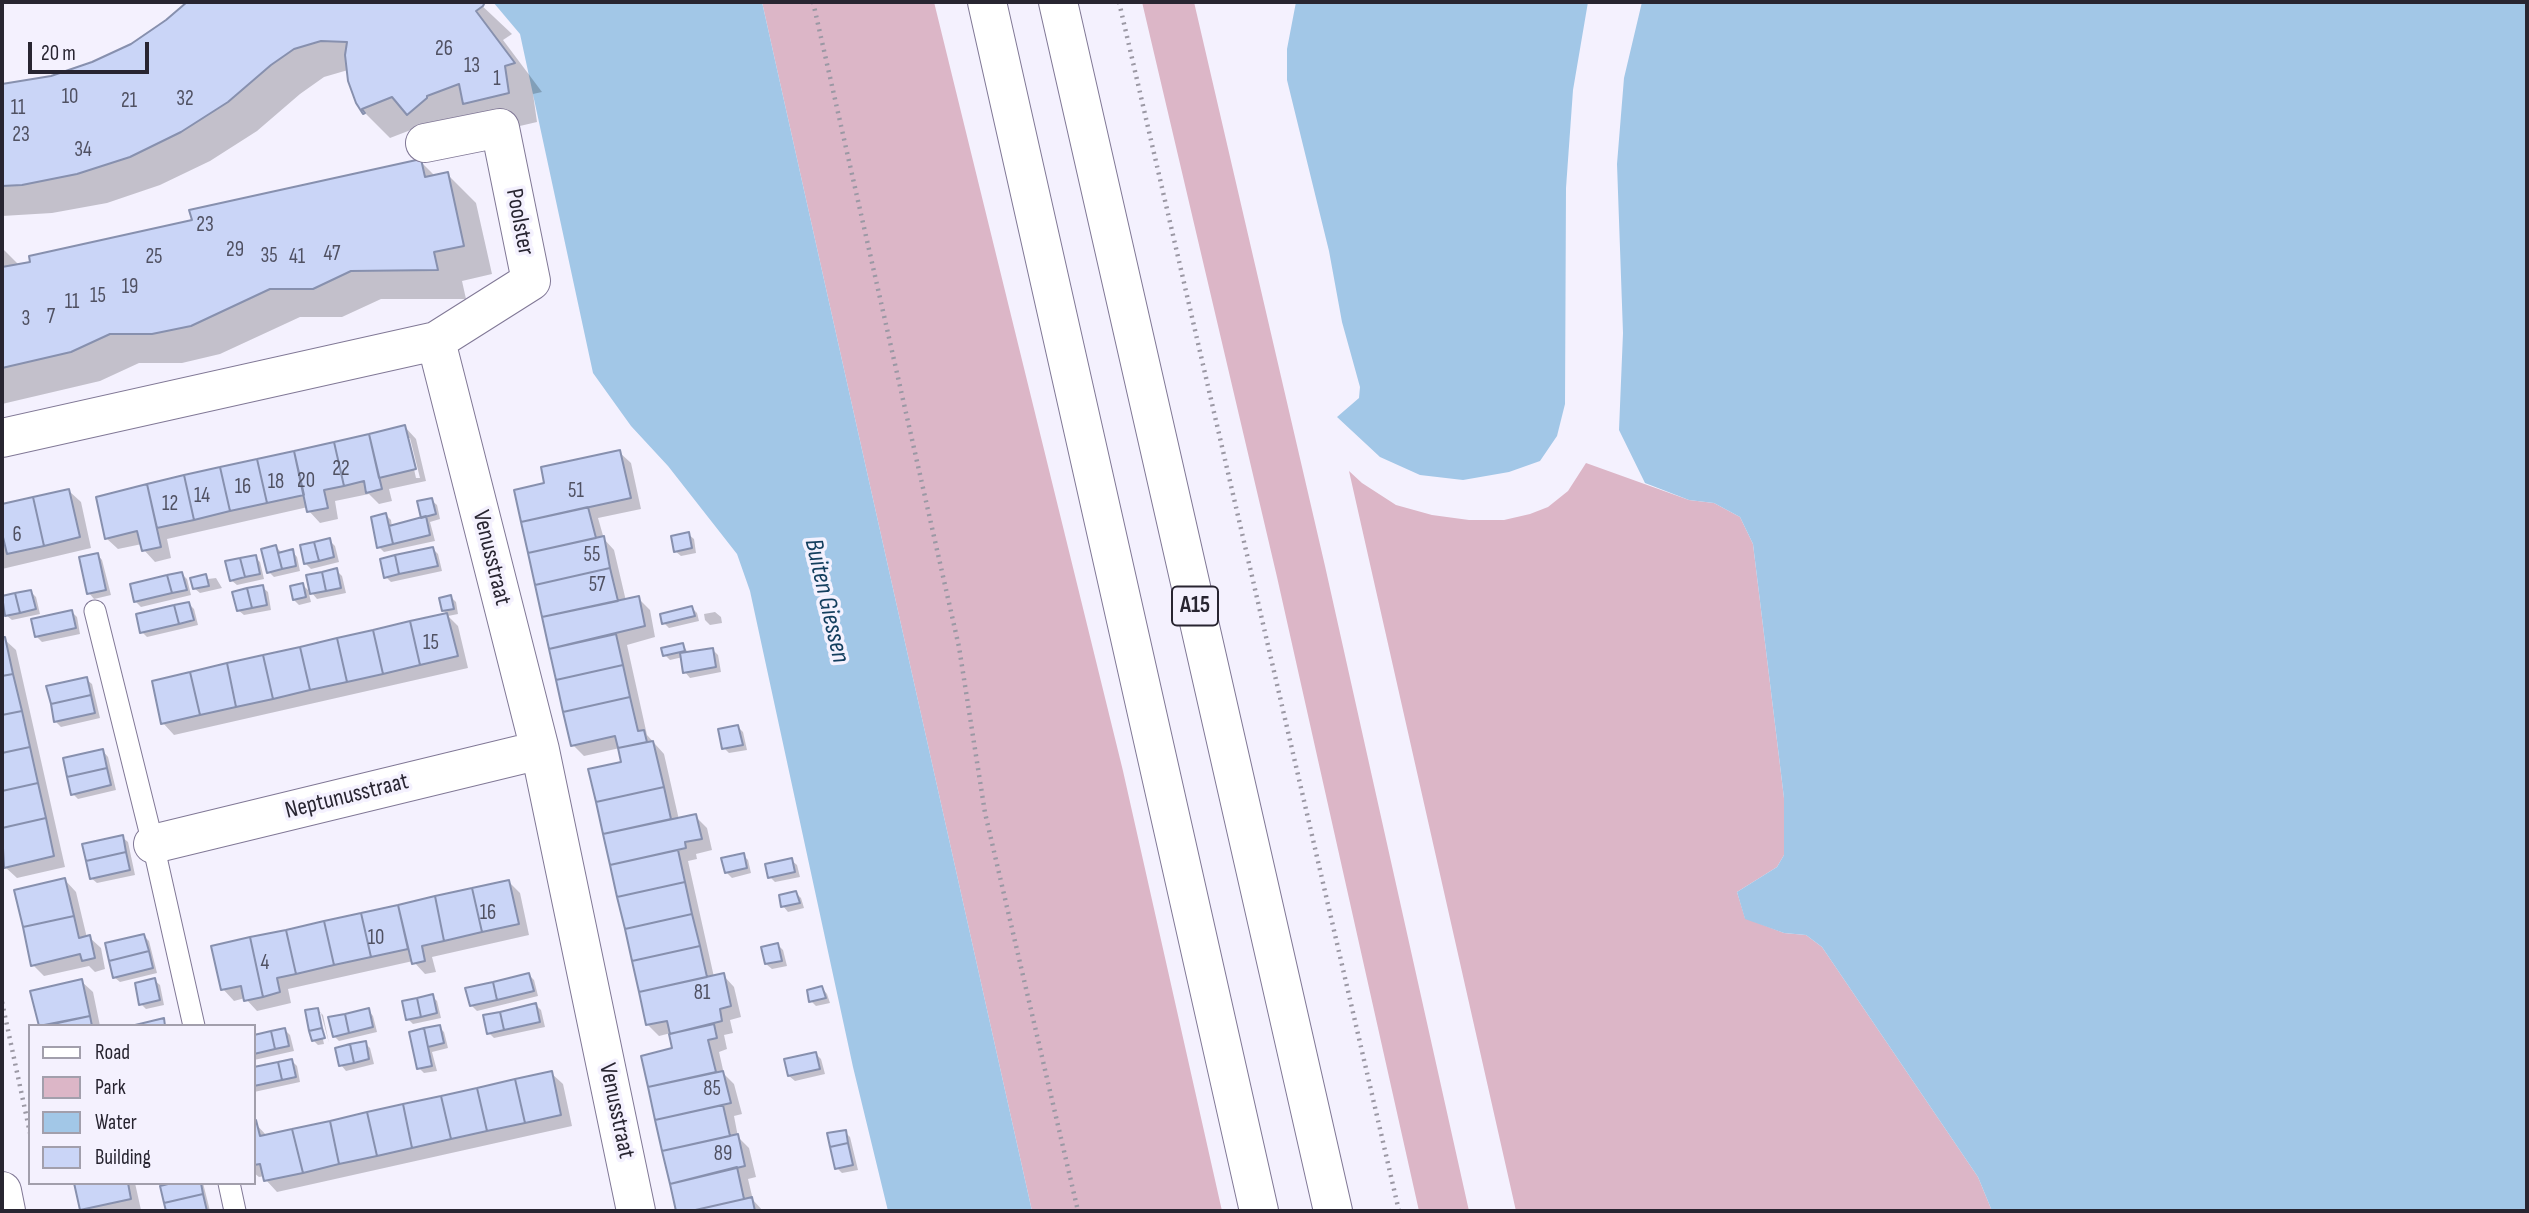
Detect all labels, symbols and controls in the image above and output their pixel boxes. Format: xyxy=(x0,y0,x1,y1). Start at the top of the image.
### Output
scale bar xyxy=(32,28,152,72)
house number: 26 xyxy=(435,37,453,63)
text: 20 m xyxy=(41,41,76,66)
house number: 13 xyxy=(464,54,480,80)
house number: 1 xyxy=(493,67,501,93)
house number: 10 xyxy=(62,85,78,111)
house number: 32 xyxy=(176,87,194,113)
house number: 21 xyxy=(121,89,137,115)
house number: 11 xyxy=(11,96,25,122)
house number: 23 xyxy=(12,123,30,149)
house number: 34 xyxy=(74,138,92,164)
street label: Poolster xyxy=(498,186,540,258)
house number: 23 xyxy=(196,213,214,239)
house number: 29 xyxy=(226,238,244,264)
house number: 47 xyxy=(323,242,341,268)
house number: 35 xyxy=(260,244,278,270)
house number: 25 xyxy=(145,245,163,271)
house number: 41 xyxy=(289,245,305,271)
house number: 19 xyxy=(122,275,138,301)
house number: 15 xyxy=(90,284,106,310)
house number: 11 xyxy=(65,290,79,316)
house number: 7 xyxy=(47,305,55,331)
house number: 3 xyxy=(22,307,30,333)
house number: 22 xyxy=(332,457,350,483)
house number: 20 xyxy=(297,469,315,495)
house number: 18 xyxy=(268,470,284,496)
house number: 16 xyxy=(235,475,251,501)
house number: 51 xyxy=(568,479,584,505)
house number: 14 xyxy=(194,484,210,510)
house number: 12 xyxy=(162,492,178,518)
street label: Venusstraat xyxy=(465,508,517,608)
house number: 6 xyxy=(12,523,22,549)
water label: Buiten Giessen xyxy=(797,536,855,666)
house number: 55 xyxy=(584,543,600,569)
house number: 57 xyxy=(589,573,605,599)
road number: A15 xyxy=(1172,586,1218,626)
house number: 15 xyxy=(423,631,439,657)
street label: Neptunusstraat xyxy=(282,768,412,826)
house number: 16 xyxy=(480,901,496,927)
house number: 10 xyxy=(368,926,384,952)
house number: 4 xyxy=(261,951,269,977)
house number: 81 xyxy=(694,981,710,1007)
legend xyxy=(28,1024,256,1185)
text: Road xyxy=(95,1040,130,1065)
street label: Venusstraat xyxy=(592,1061,640,1161)
text: Park xyxy=(95,1075,126,1100)
house number: 85 xyxy=(703,1077,721,1103)
text: Water xyxy=(95,1110,137,1135)
house number: 89 xyxy=(714,1142,732,1168)
text: Building xyxy=(95,1145,151,1170)

